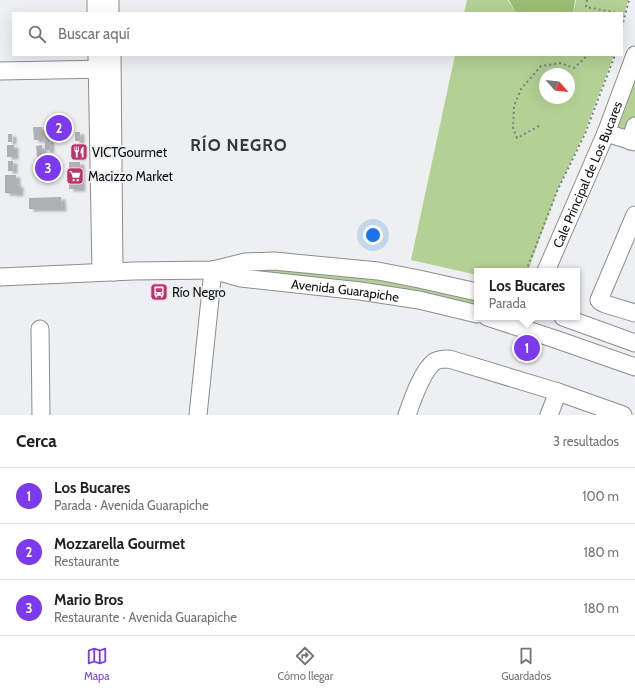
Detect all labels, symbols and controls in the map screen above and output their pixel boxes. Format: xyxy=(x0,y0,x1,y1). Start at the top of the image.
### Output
search box xyxy=(12,12,623,56)
icon: search xyxy=(26,23,48,45)
text: Buscar aquí xyxy=(58,25,130,43)
north arrow xyxy=(539,68,575,104)
street label: Cale Principal de Los Bucares xyxy=(549,98,625,250)
pin: 2 xyxy=(46,113,72,143)
district label: RÍO NEGRO xyxy=(190,135,288,155)
restaurant icon: VICTGourmet xyxy=(69,142,89,162)
place label: VICTGourmet xyxy=(92,144,168,160)
pin: 3 xyxy=(35,153,61,183)
supermarket icon: Macizzo Market xyxy=(65,166,85,186)
place label: Macizzo Market xyxy=(88,168,174,184)
your location xyxy=(363,225,383,245)
popup xyxy=(474,268,580,320)
street label: Avenida Guarapiche xyxy=(290,276,401,305)
text: Los Bucares xyxy=(489,277,565,295)
bus stop icon: Río Negro xyxy=(149,282,169,302)
place label: Río Negro xyxy=(172,284,226,300)
text: Parada xyxy=(489,295,526,311)
pin: 1 xyxy=(514,333,540,363)
text: Cerca xyxy=(16,431,57,451)
text: 3 resultados xyxy=(553,433,619,449)
text: Los Bucares xyxy=(54,479,130,497)
text: 1 xyxy=(27,488,31,504)
text: 100 m xyxy=(582,488,619,504)
text: Parada · Avenida Guarapiche xyxy=(54,497,209,513)
text: Mozzarella Gourmet xyxy=(54,535,185,553)
text: 2 xyxy=(26,544,32,560)
text: 180 m xyxy=(583,544,619,560)
text: Restaurante xyxy=(54,553,119,569)
text: Mario Bros xyxy=(54,591,123,609)
text: 3 xyxy=(25,600,33,616)
text: 180 m xyxy=(583,600,619,616)
text: Restaurante · Avenida Guarapiche xyxy=(54,609,237,625)
tab: Mapa xyxy=(84,645,110,683)
tab: Cómo llegar xyxy=(277,645,333,683)
tab: Guardados xyxy=(501,645,551,683)

